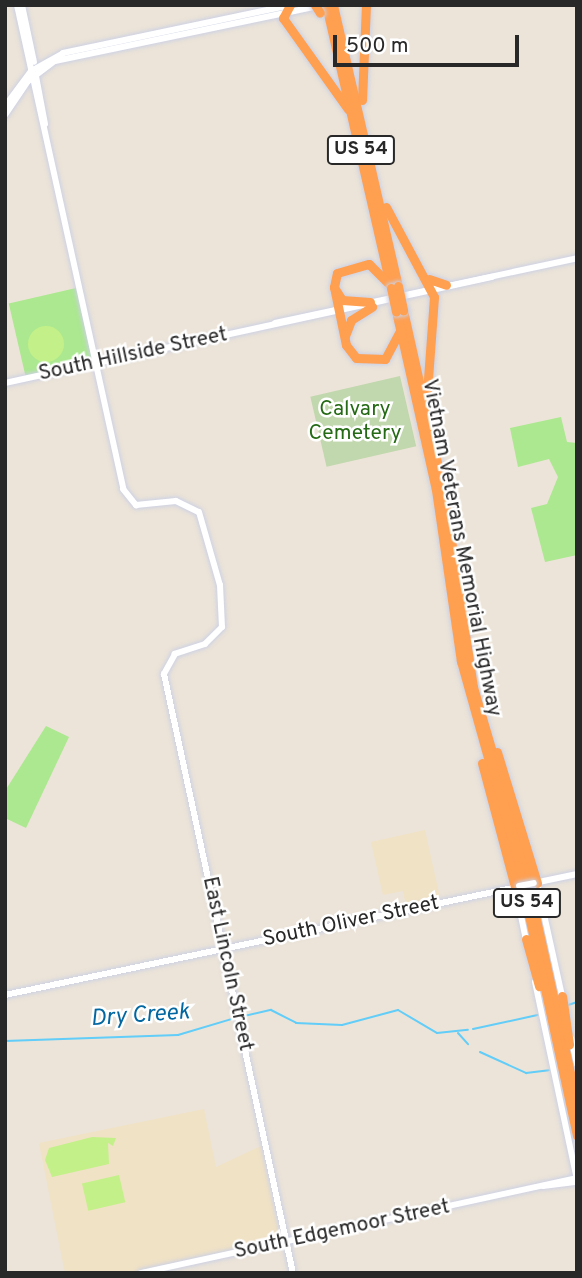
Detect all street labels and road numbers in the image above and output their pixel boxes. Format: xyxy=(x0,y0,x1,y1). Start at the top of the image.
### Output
road number: US 54 xyxy=(326,134,396,166)
street label: South Hillside Street xyxy=(36,323,230,387)
street label: Vietnam Veterans Memorial Highway xyxy=(416,377,506,719)
street label: East Lincoln Street xyxy=(196,874,258,1054)
road number: US 54 xyxy=(492,888,562,918)
street label: South Oliver Street xyxy=(261,891,441,953)
street label: South Edgemoor Street xyxy=(232,1195,452,1265)

